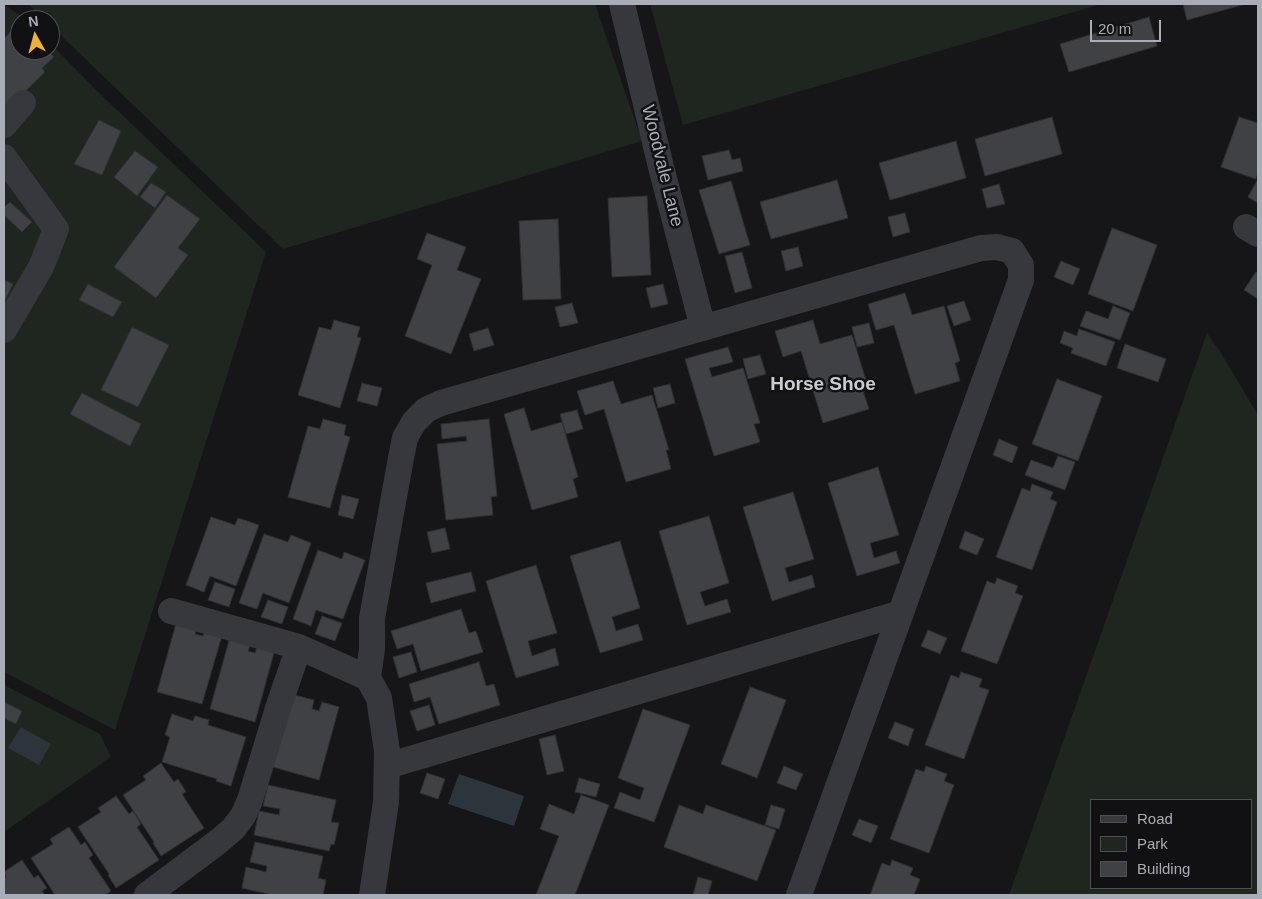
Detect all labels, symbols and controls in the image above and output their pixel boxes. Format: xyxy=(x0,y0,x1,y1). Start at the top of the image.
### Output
north arrow xyxy=(10,10,60,60)
scale bar xyxy=(1092,10,1163,42)
text: N xyxy=(27,13,39,30)
text: 20 m xyxy=(1098,20,1131,37)
street label: Woodvale Lane xyxy=(636,103,688,229)
district label: Horse Shoe xyxy=(770,374,876,396)
legend xyxy=(1090,799,1252,889)
text: Road xyxy=(1137,810,1173,827)
text: Park xyxy=(1137,835,1168,852)
text: Building xyxy=(1137,860,1190,877)

